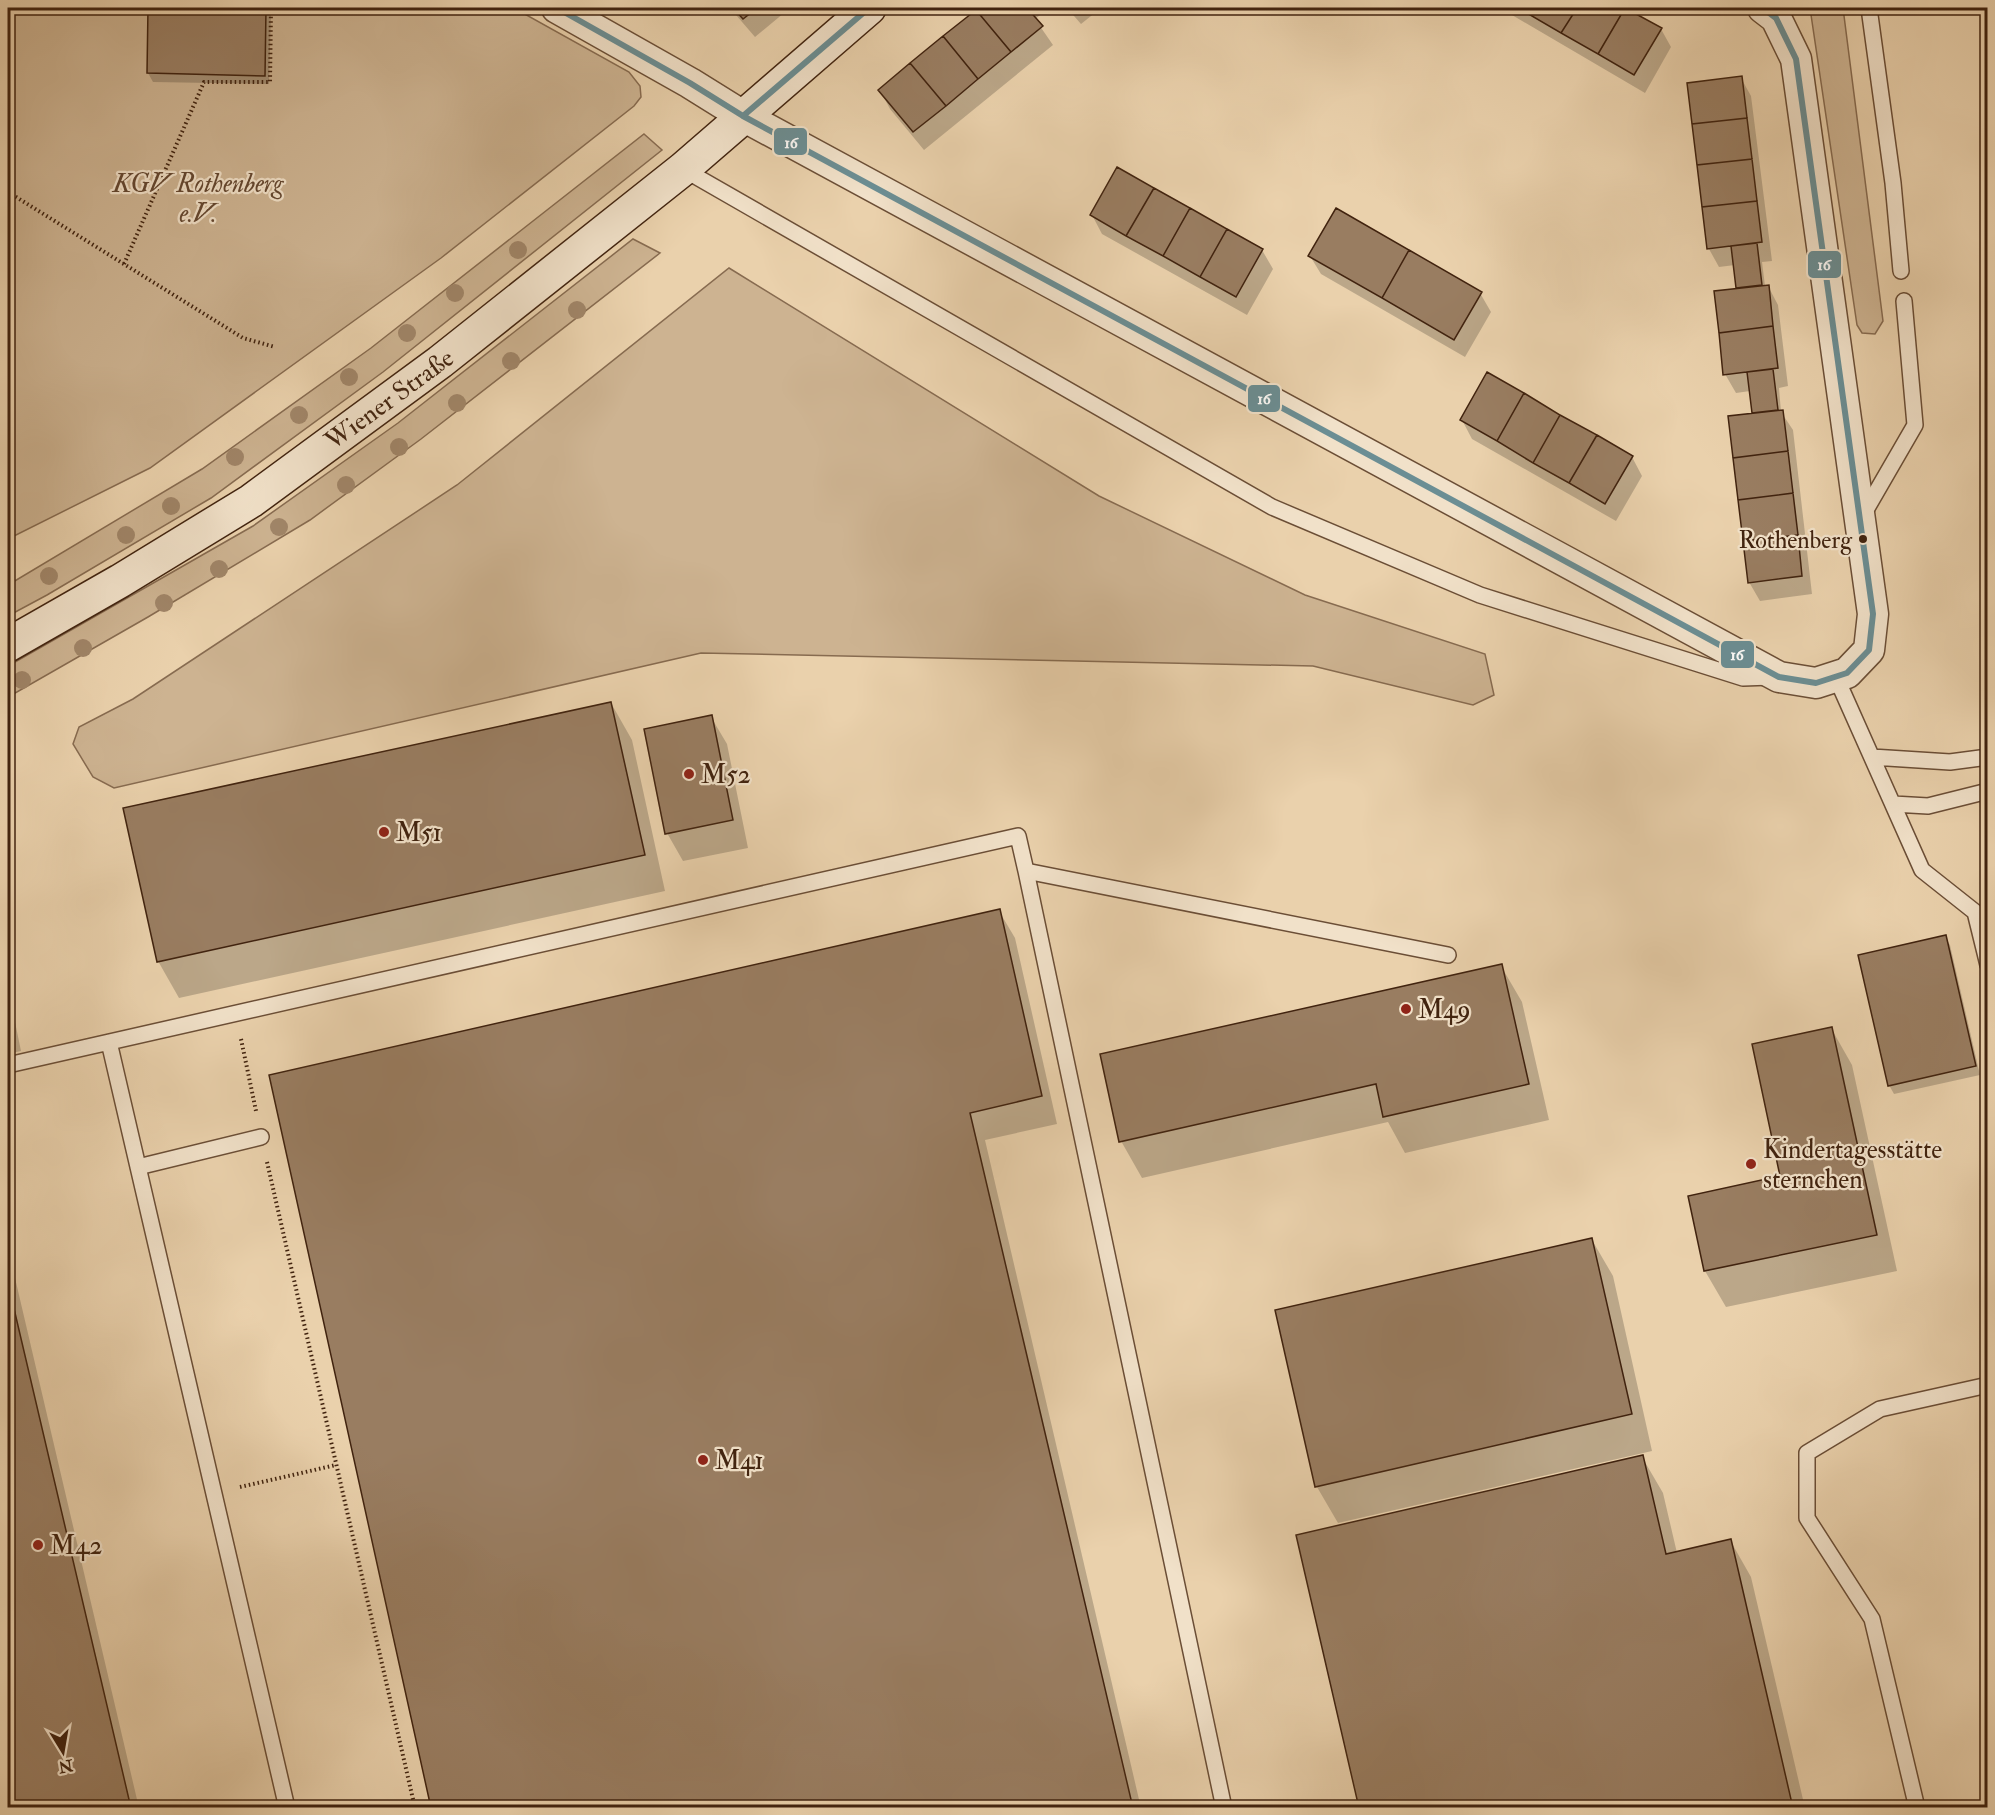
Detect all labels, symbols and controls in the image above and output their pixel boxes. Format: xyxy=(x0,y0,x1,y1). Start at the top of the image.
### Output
line badge: 16 xyxy=(773,127,808,156)
text: 16 xyxy=(784,133,800,153)
park label: KGV Rothenberg e.V. xyxy=(111,168,284,230)
line badge: 16 xyxy=(1807,250,1842,279)
text: 16 xyxy=(1817,255,1833,275)
street label: Wiener Straße xyxy=(318,342,460,458)
line badge: 16 xyxy=(1247,384,1281,413)
text: 16 xyxy=(1257,389,1273,409)
place label: Rothenberg xyxy=(1738,525,1853,556)
marker: Rothenberg xyxy=(1857,533,1869,545)
line badge: 16 xyxy=(1720,640,1755,669)
text: 16 xyxy=(1730,645,1746,665)
place label: M52 xyxy=(701,759,751,791)
marker: M52 xyxy=(682,767,696,781)
place label: M51 xyxy=(396,817,442,849)
marker: M51 xyxy=(377,825,391,839)
place label: M49 xyxy=(1418,994,1470,1026)
marker: M49 xyxy=(1399,1002,1413,1016)
place label: Kindertagesstätte sternchen xyxy=(1763,1134,1942,1196)
marker: Kindertagesstätte sternchen xyxy=(1744,1157,1758,1171)
place label: M41 xyxy=(715,1445,763,1477)
marker: M41 xyxy=(696,1453,710,1467)
place label: M42 xyxy=(50,1530,102,1562)
marker: M42 xyxy=(31,1538,45,1552)
north arrow xyxy=(33,1722,93,1782)
text: N xyxy=(56,1754,76,1777)

